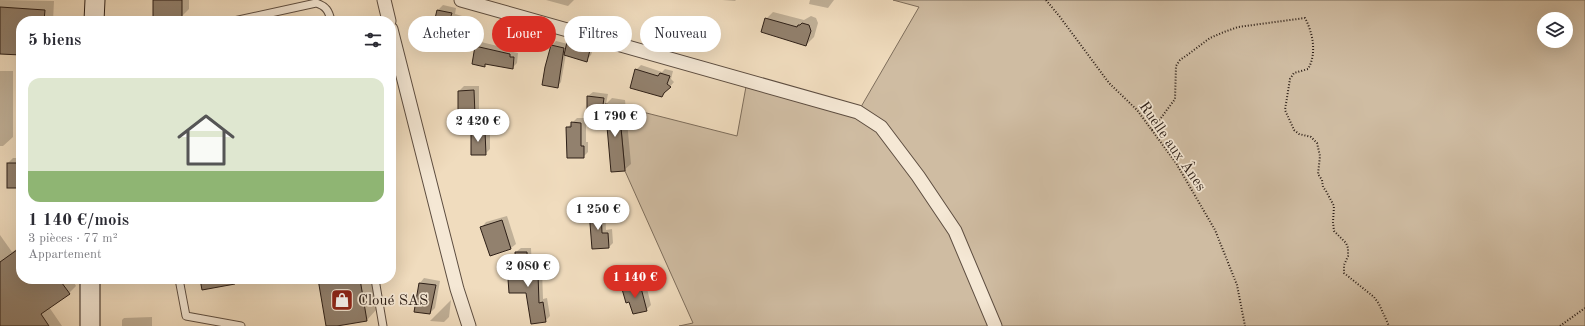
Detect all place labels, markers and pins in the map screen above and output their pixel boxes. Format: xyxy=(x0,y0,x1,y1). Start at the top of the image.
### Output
pin: 1 790 € xyxy=(578,104,652,138)
pin: 2 420 € xyxy=(441,109,515,143)
pin: 1 250 € xyxy=(561,197,635,231)
pin: 2 080 € xyxy=(491,254,565,288)
pin: 1 140 € xyxy=(598,265,672,299)
shop icon: Cloué SAS xyxy=(329,287,355,313)
place label: Cloué SAS xyxy=(358,294,428,309)

